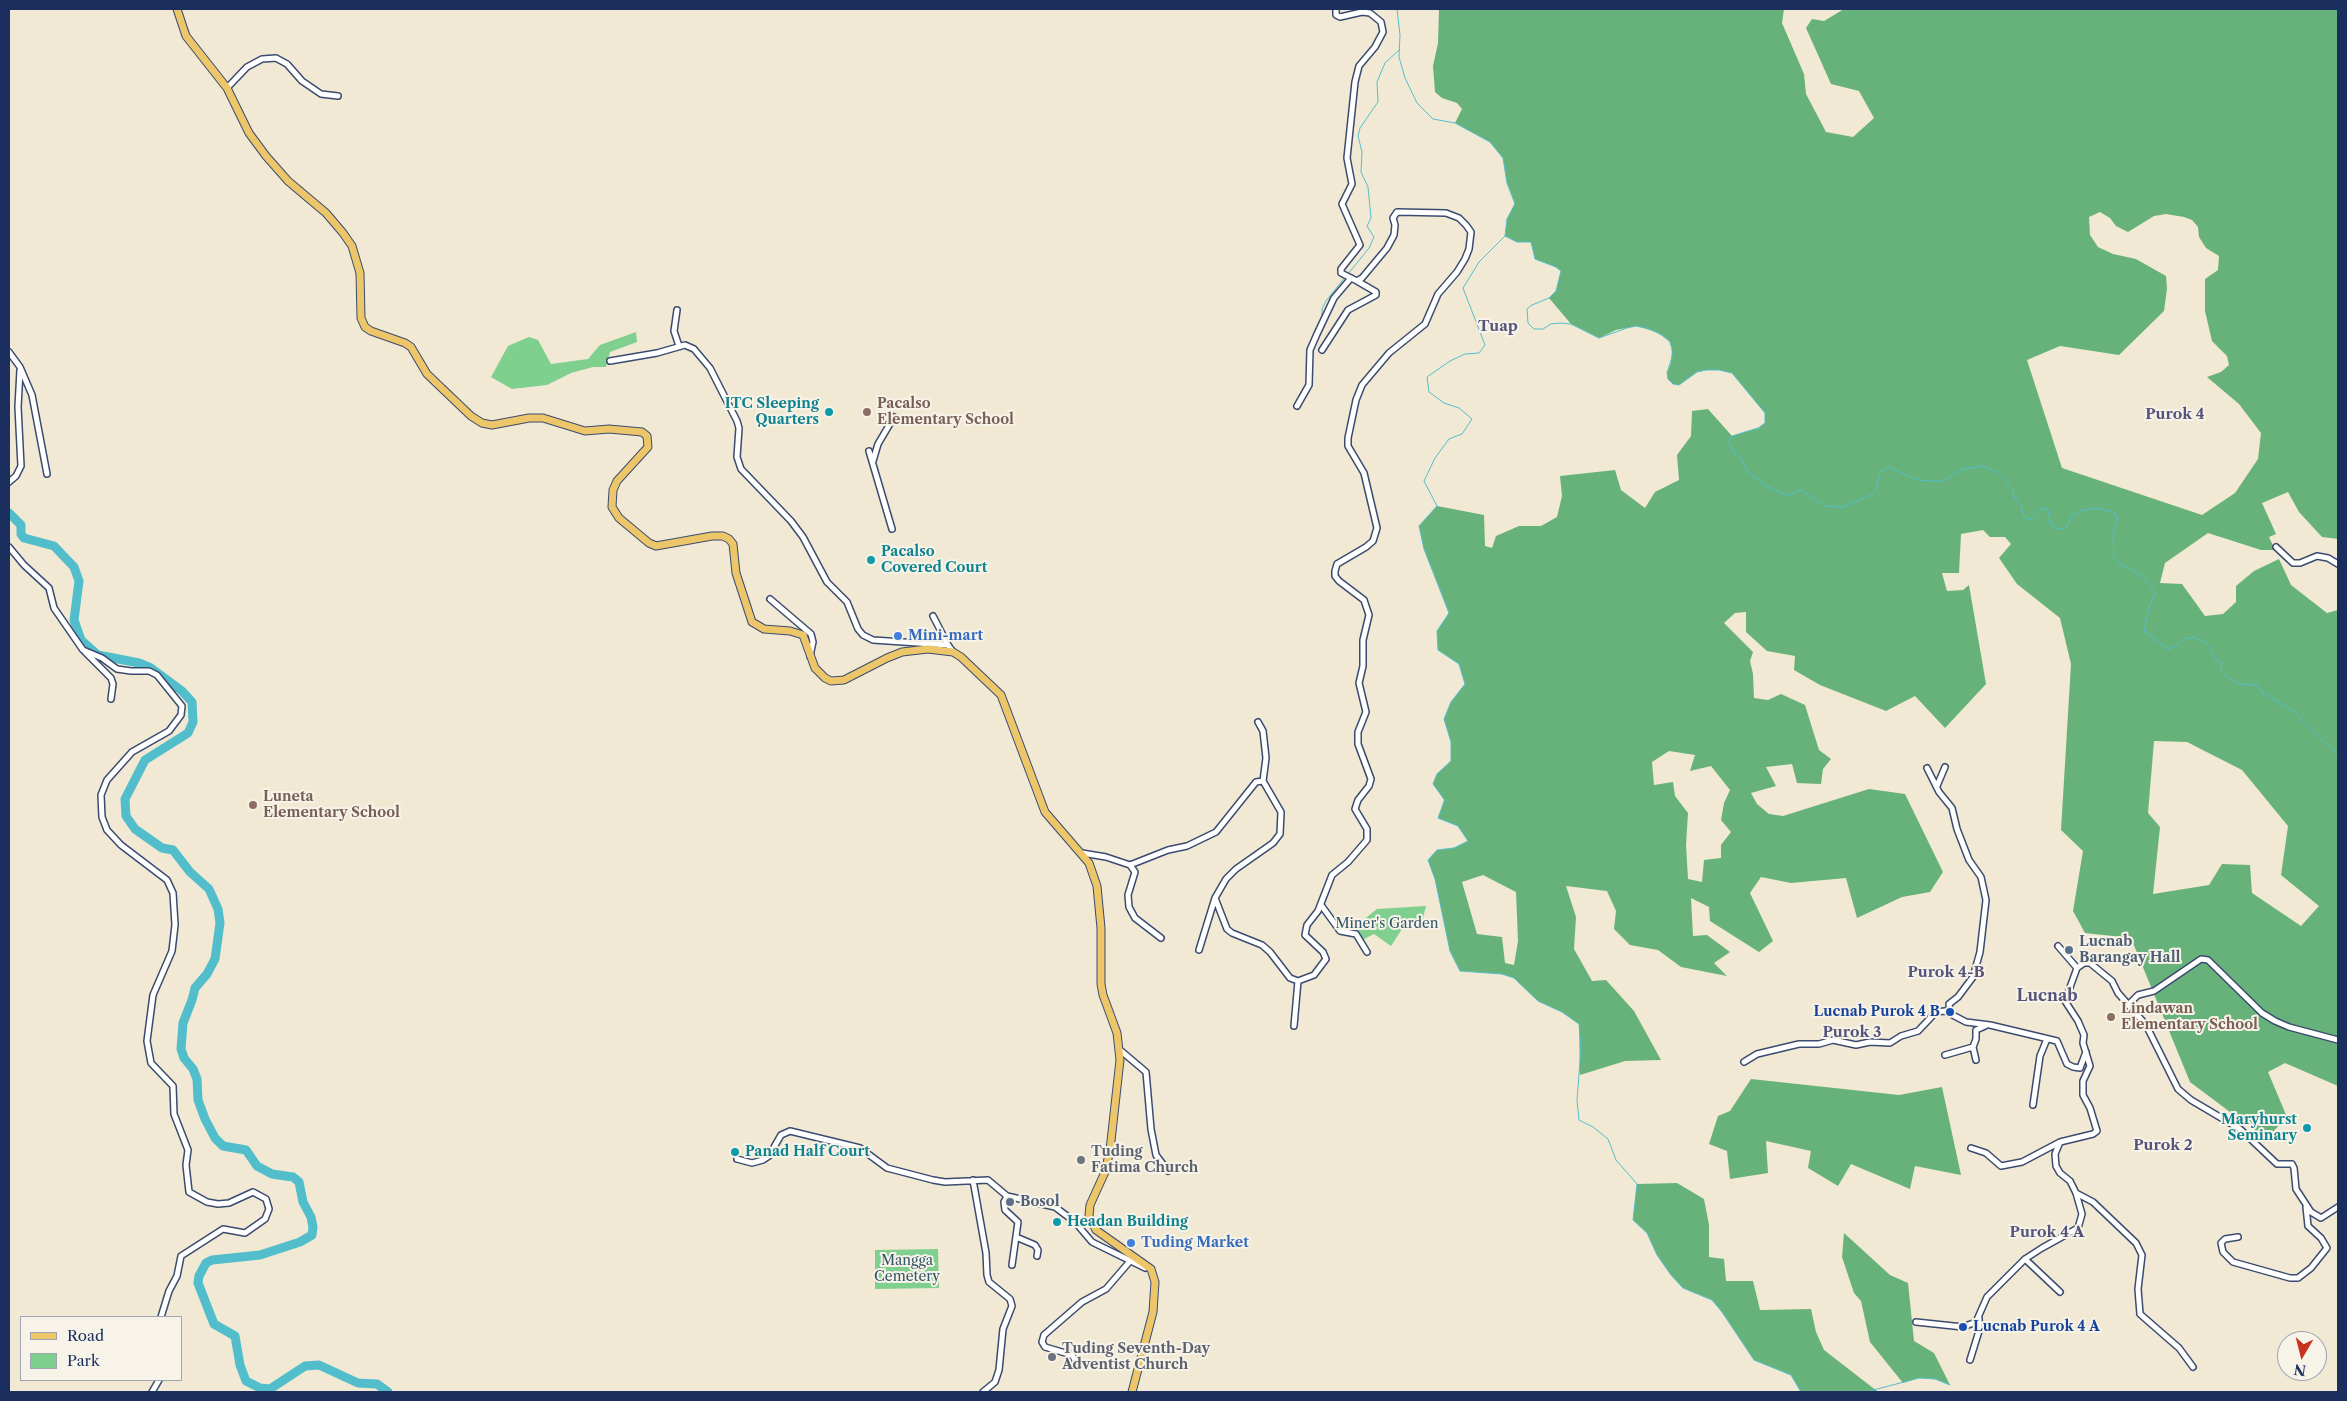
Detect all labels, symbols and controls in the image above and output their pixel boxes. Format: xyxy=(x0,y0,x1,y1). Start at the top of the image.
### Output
district label: Tuap xyxy=(1478,318,1518,336)
place label: ITC Sleeping Quarters xyxy=(725,396,819,428)
place label: Pacalso Elementary School xyxy=(877,396,1014,428)
marker: ITC Sleeping Quarters xyxy=(823,406,835,418)
marker: Pacalso Elementary School xyxy=(861,406,873,418)
district label: Purok 4 xyxy=(2145,406,2205,424)
place label: Pacalso Covered Court xyxy=(881,544,987,576)
marker: Pacalso Covered Court xyxy=(865,554,877,566)
place label: Mini-mart xyxy=(908,628,983,644)
marker: Mini-mart xyxy=(892,630,904,642)
place label: Luneta Elementary School xyxy=(263,789,400,822)
marker: Luneta Elementary School xyxy=(247,799,259,811)
park label: Miner's Garden xyxy=(1335,916,1439,932)
place label: Lucnab Barangay Hall xyxy=(2079,934,2181,966)
marker: Lucnab Barangay Hall xyxy=(2063,944,2075,956)
district label: Purok 4-B xyxy=(1907,964,1985,982)
district label: Lucnab xyxy=(2016,986,2078,1006)
place label: Lindawan Elementary School xyxy=(2121,1001,2258,1034)
place label: Lucnab Purok 4 B xyxy=(1814,1004,1940,1020)
marker: Lucnab Purok 4 B xyxy=(1944,1006,1956,1018)
marker: Lindawan Elementary School xyxy=(2105,1011,2117,1023)
district label: Purok 3 xyxy=(1822,1024,1882,1042)
place label: Maryhurst Seminary xyxy=(2221,1112,2297,1144)
marker: Maryhurst Seminary xyxy=(2301,1122,2313,1134)
district label: Purok 2 xyxy=(2133,1137,2193,1155)
place label: Panad Half Court xyxy=(745,1144,870,1160)
place label: Tuding Fatima Church xyxy=(1091,1144,1198,1176)
marker: Panad Half Court xyxy=(729,1146,741,1158)
marker: Tuding Fatima Church xyxy=(1075,1154,1087,1166)
place label: Bosol xyxy=(1020,1194,1060,1210)
marker: Bosol xyxy=(1004,1196,1016,1208)
place label: Headan Building xyxy=(1067,1214,1188,1230)
marker: Headan Building xyxy=(1051,1216,1063,1228)
district label: Purok 4 A xyxy=(2010,1224,2084,1242)
place label: Tuding Market xyxy=(1141,1235,1249,1251)
marker: Tuding Market xyxy=(1125,1237,1137,1249)
park label: Mangga Cemetery xyxy=(874,1253,940,1285)
legend xyxy=(20,1316,182,1381)
place label: Lucnab Purok 4 A xyxy=(1973,1319,2100,1335)
marker: Lucnab Purok 4 A xyxy=(1957,1321,1969,1333)
text: Road xyxy=(67,1326,104,1345)
north arrow xyxy=(2277,1331,2327,1381)
place label: Tuding Seventh-Day Adventist Church xyxy=(1062,1341,1210,1374)
text: Park xyxy=(67,1351,100,1370)
marker: Tuding Seventh-Day Adventist Church xyxy=(1046,1351,1058,1363)
text: N xyxy=(2293,1360,2307,1380)

